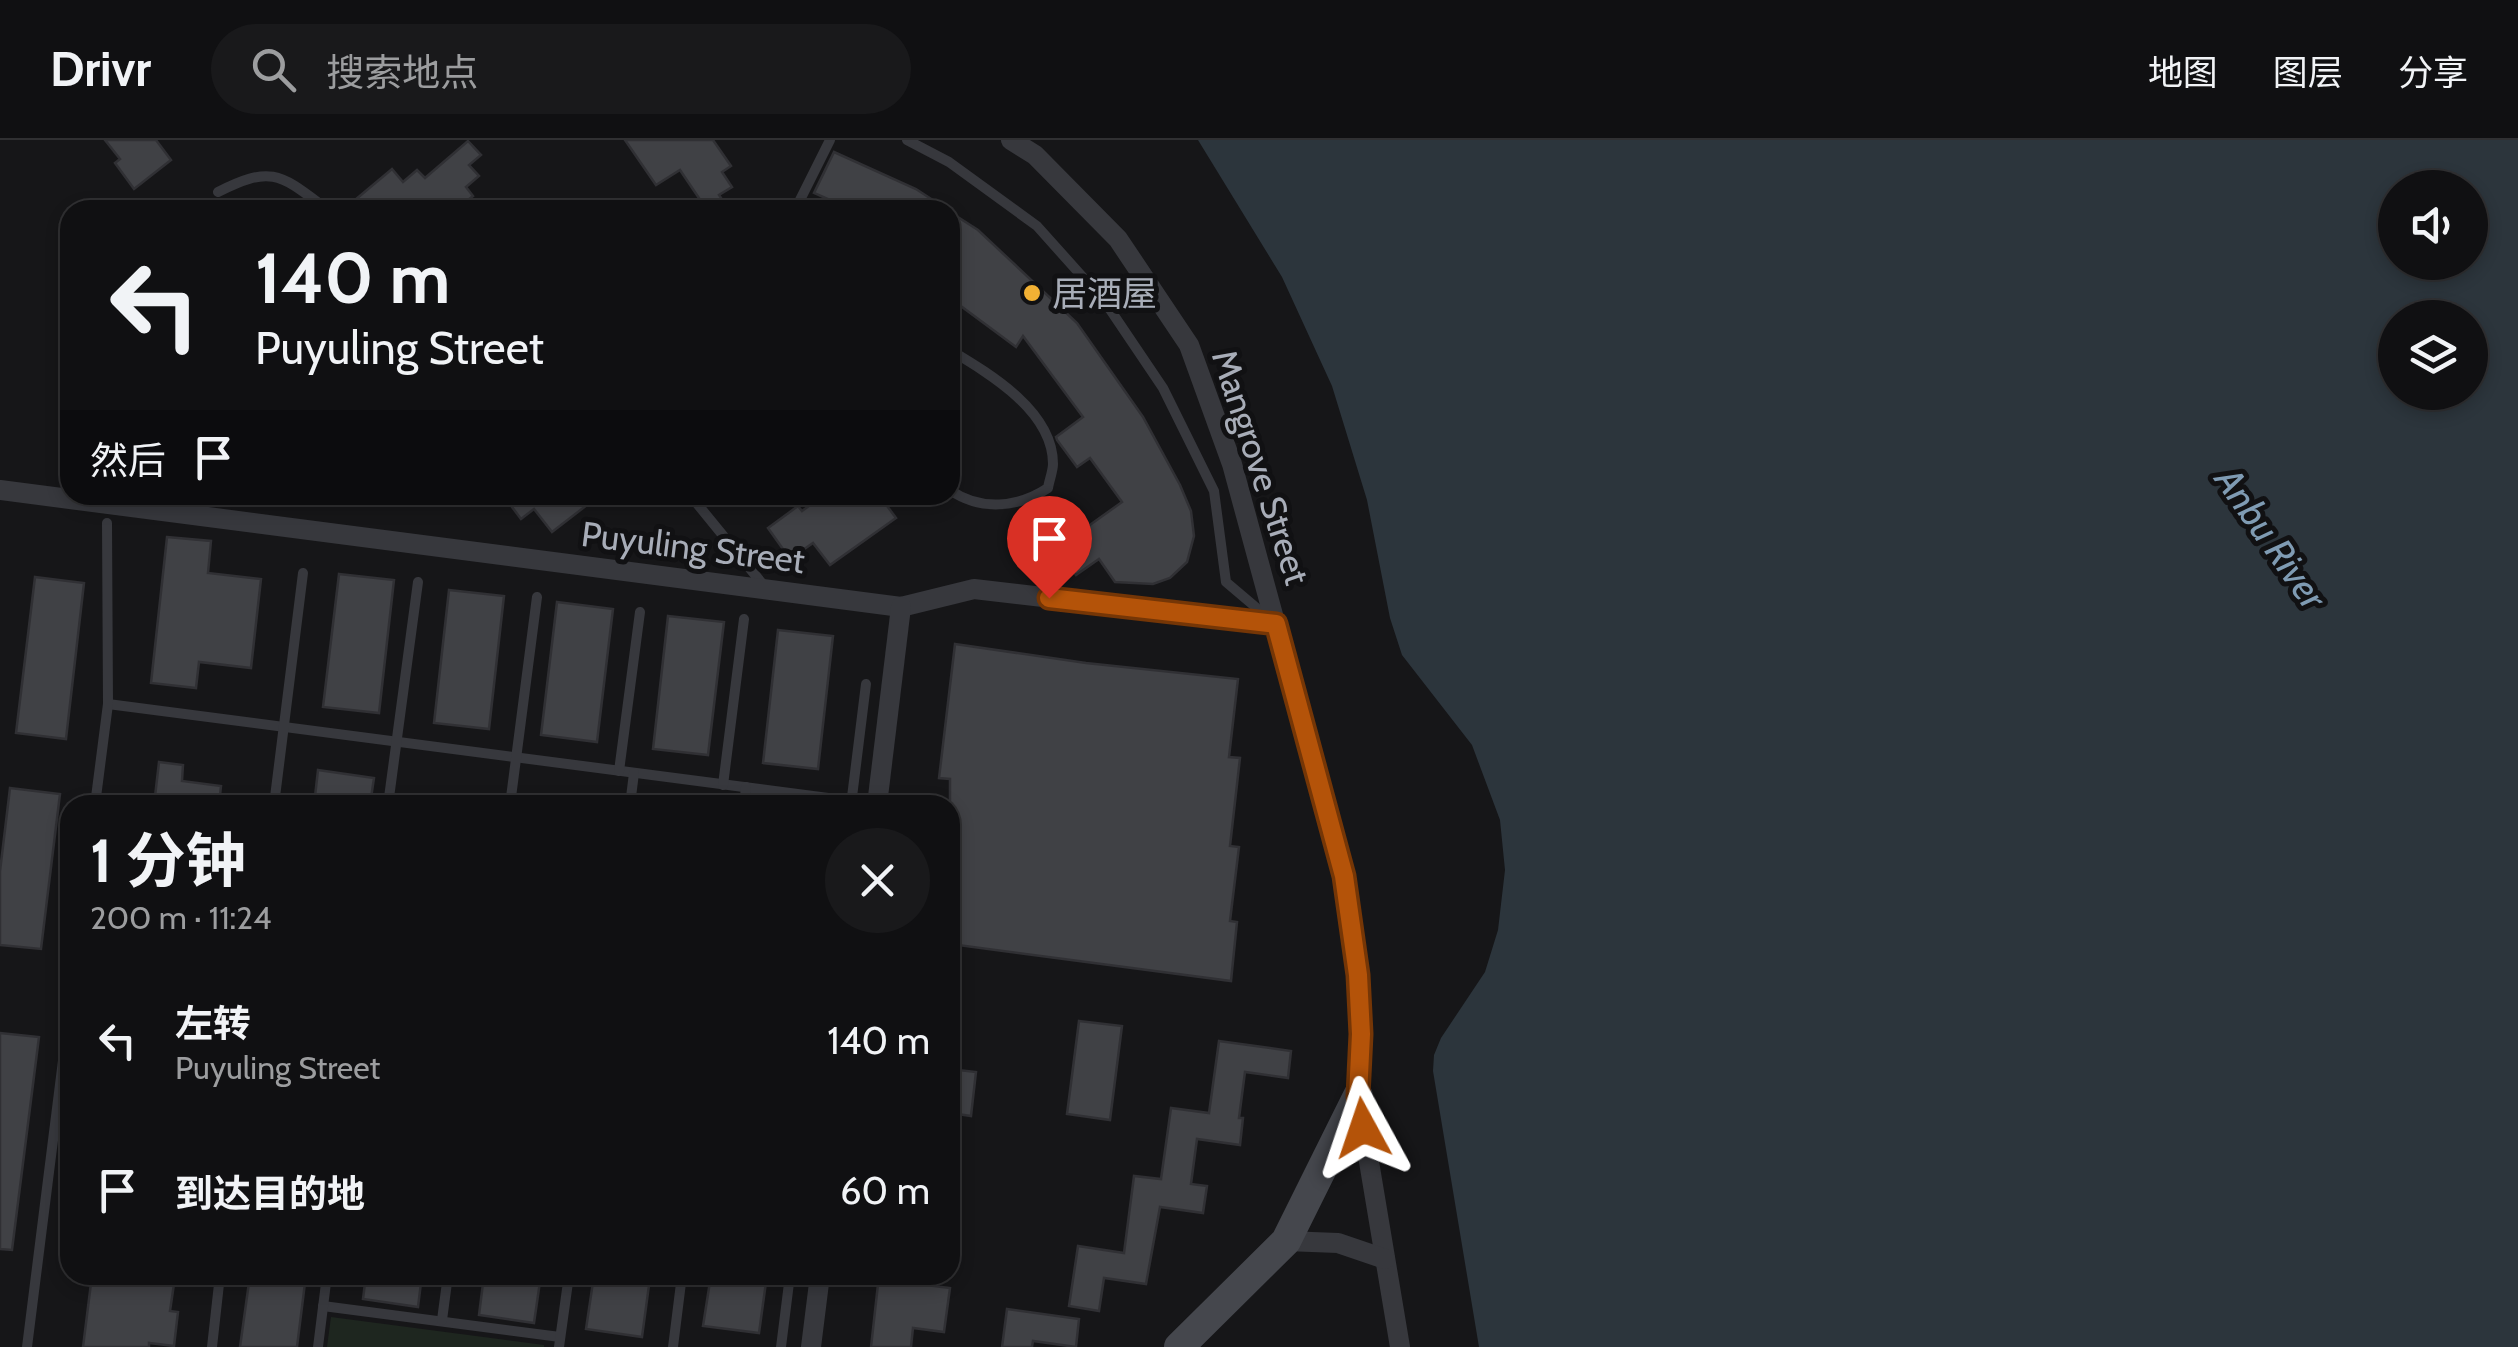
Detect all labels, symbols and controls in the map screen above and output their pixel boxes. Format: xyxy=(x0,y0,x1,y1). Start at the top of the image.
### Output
search box xyxy=(211,24,911,114)
text: Drivr xyxy=(50,40,151,98)
icon: search xyxy=(246,42,301,97)
text: 搜索地点 xyxy=(326,49,478,96)
text: 地图 xyxy=(2148,51,2218,94)
text: 图层 xyxy=(2273,51,2343,94)
text: 分享 xyxy=(2398,51,2468,94)
map controls xyxy=(2378,170,2488,410)
button: sound xyxy=(2378,170,2488,280)
text: 140 m xyxy=(255,235,450,321)
icon: left xyxy=(90,240,220,370)
place label: 居酒屋 xyxy=(1052,272,1157,315)
marker: 居酒屋 xyxy=(1021,282,1043,304)
button: layers xyxy=(2378,300,2488,410)
text: Puyuling Street xyxy=(255,321,544,375)
street label: Mangrove Street xyxy=(1203,344,1319,590)
icon: arrive xyxy=(186,430,241,485)
text: 然后 xyxy=(90,437,166,484)
water label: Anbu River xyxy=(2204,456,2338,619)
pin xyxy=(1007,496,1092,599)
icon: arrive xyxy=(1022,511,1077,566)
street label: Puyuling Street xyxy=(579,512,807,582)
text: 1 分钟 xyxy=(90,824,246,897)
button: close xyxy=(825,828,930,933)
text: 200 m · 11:24 xyxy=(90,898,272,937)
text: 左转 xyxy=(175,1000,251,1047)
icon: left xyxy=(90,1013,145,1068)
text: 140 m xyxy=(827,1017,930,1064)
text: Puyuling Street xyxy=(175,1048,380,1087)
position arrow xyxy=(1311,1076,1415,1180)
icon: arrive xyxy=(90,1163,145,1218)
text: 60 m xyxy=(840,1167,930,1214)
text: 到达目的地 xyxy=(175,1170,365,1217)

